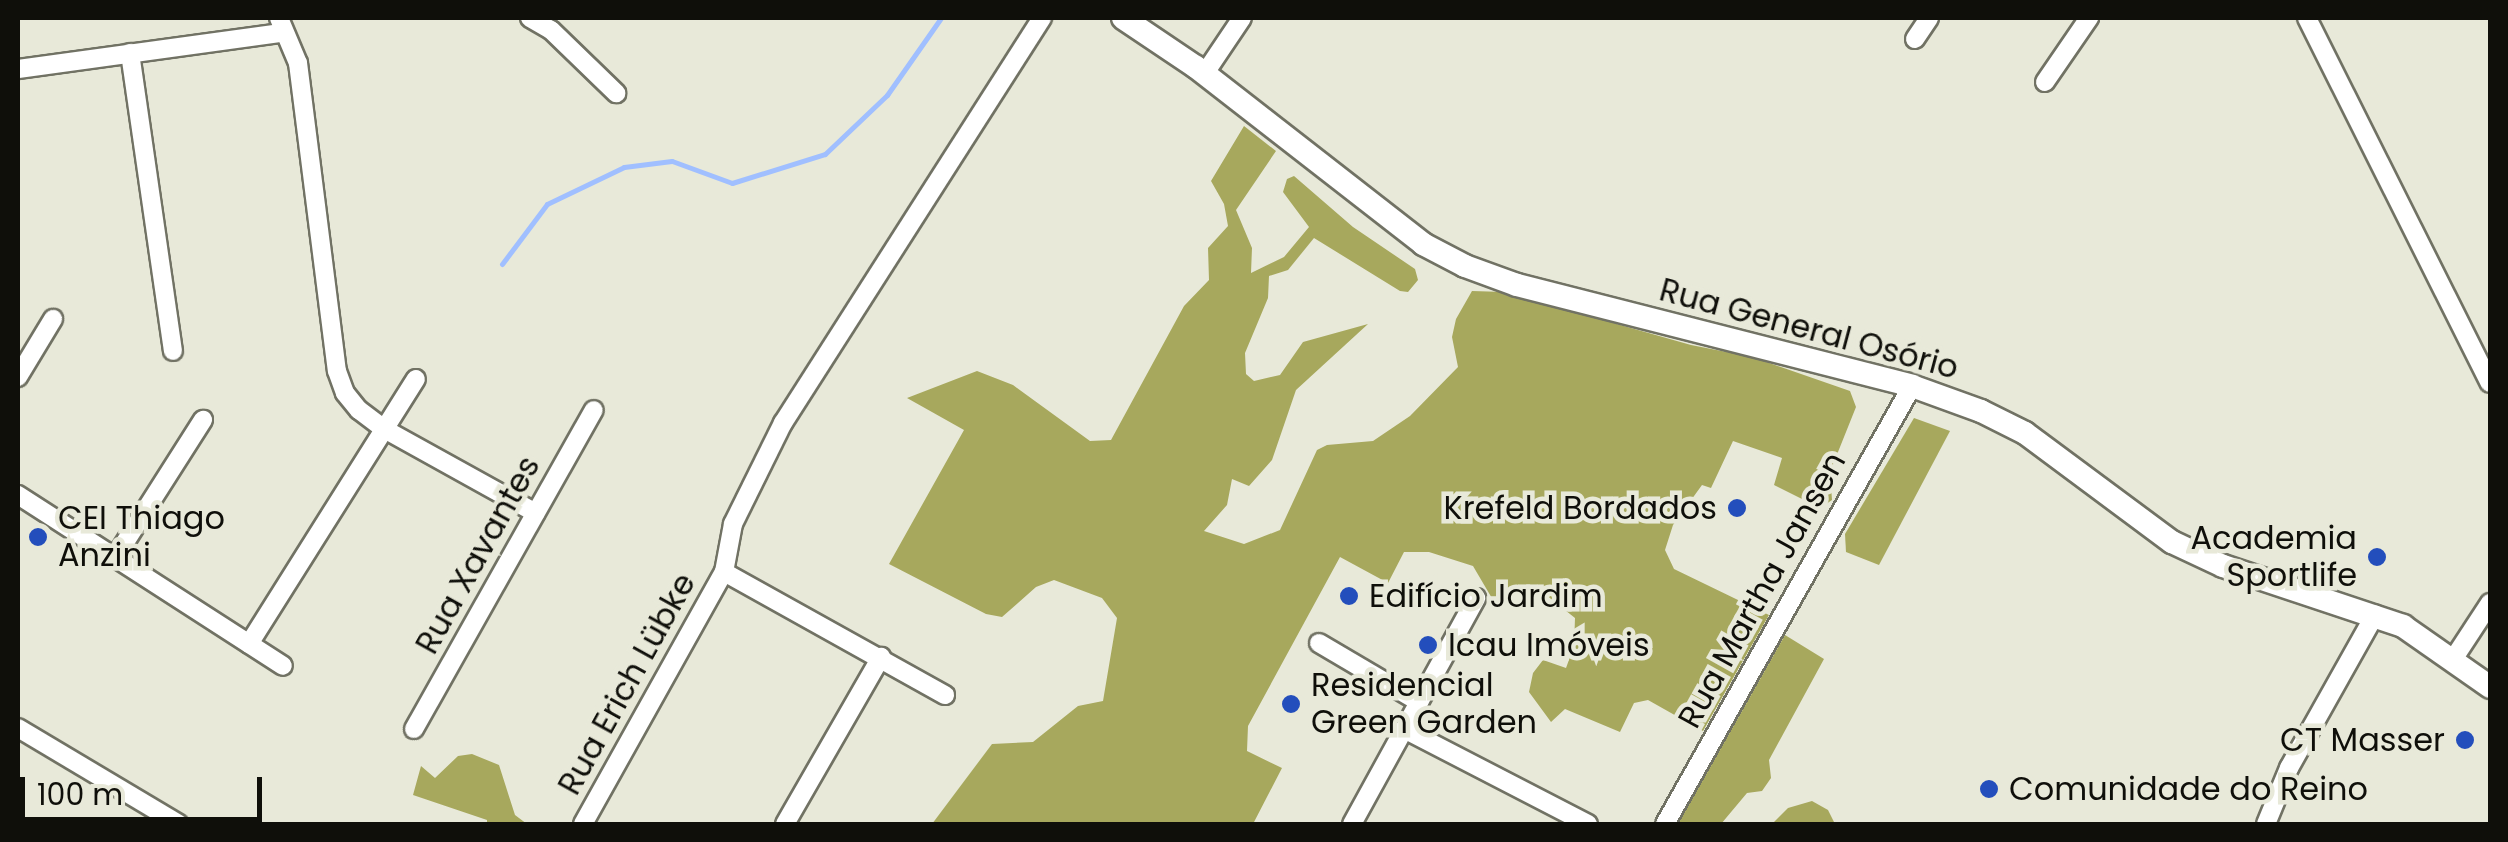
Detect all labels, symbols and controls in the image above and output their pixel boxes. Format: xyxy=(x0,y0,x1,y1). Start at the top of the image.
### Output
street label: Rua General Osório xyxy=(1655,271,1963,387)
street label: Rua Martha Jansen xyxy=(1670,445,1854,735)
street label: Rua Xavantes xyxy=(408,450,548,660)
place label: Krefeld Bordados xyxy=(1444,489,1717,527)
marker: Krefeld Bordados xyxy=(1726,497,1748,519)
place label: CEI Thiago Anzini xyxy=(58,500,225,575)
place label: Academia Sportlife xyxy=(2190,520,2357,595)
marker: CEI Thiago Anzini xyxy=(27,526,49,548)
marker: Academia Sportlife xyxy=(2366,546,2388,568)
street label: Rua Erich Lübke xyxy=(550,567,704,801)
place label: Edifício Jardim xyxy=(1369,577,1603,615)
marker: Edifício Jardim xyxy=(1338,585,1360,607)
place label: Icau Imóveis xyxy=(1448,626,1650,664)
marker: Icau Imóveis xyxy=(1417,634,1439,656)
place label: Residencial Green Garden xyxy=(1311,667,1537,742)
marker: Residencial Green Garden xyxy=(1280,693,1302,715)
place label: CT Masser xyxy=(2280,721,2445,759)
marker: CT Masser xyxy=(2454,729,2476,751)
scale bar xyxy=(25,757,268,819)
place label: Comunidade do Reino xyxy=(2009,770,2368,808)
text: 100 m xyxy=(37,773,123,816)
marker: Comunidade do Reino xyxy=(1978,778,2000,800)

